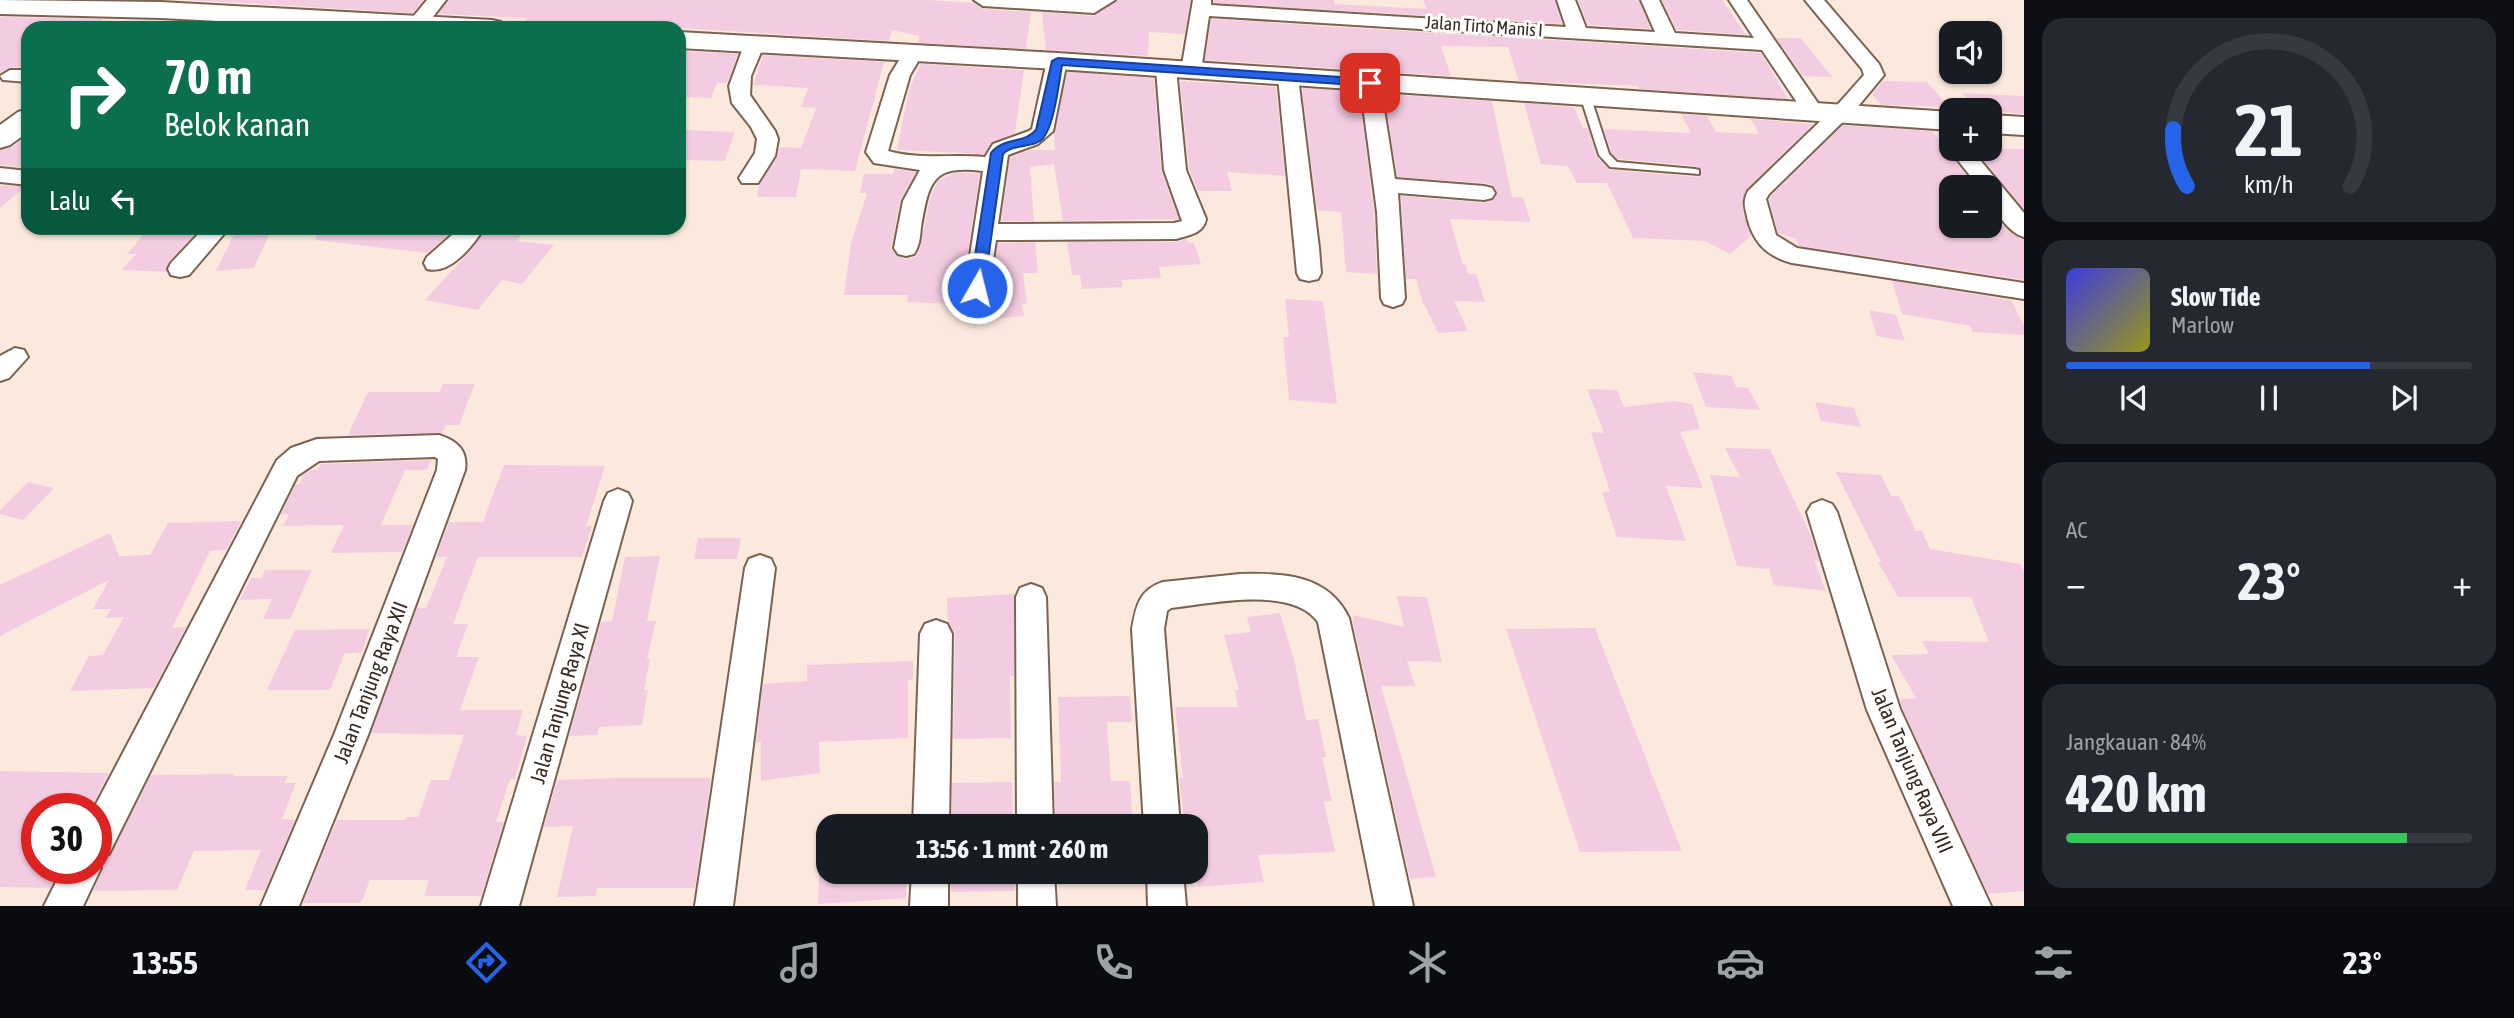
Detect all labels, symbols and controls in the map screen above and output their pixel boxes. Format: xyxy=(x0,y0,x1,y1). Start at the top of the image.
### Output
street label: Jalan Tirto Manis I xyxy=(1424,11,1544,41)
map controls xyxy=(1939,21,2002,238)
button: sound xyxy=(1939,21,2002,84)
text: 70 m xyxy=(164,48,252,104)
icon: right xyxy=(49,49,140,140)
pin xyxy=(1340,53,1400,113)
icon: arrive xyxy=(1351,64,1389,102)
text: 21 xyxy=(2235,88,2303,171)
button: + xyxy=(1939,98,2002,161)
text: Belok kanan xyxy=(164,106,310,143)
text: km/h xyxy=(2244,170,2294,198)
button: − xyxy=(1939,175,2002,238)
icon: left xyxy=(105,182,143,220)
text: Lalu xyxy=(49,186,91,216)
position arrow xyxy=(940,251,1014,325)
text: Slow Tide xyxy=(2171,282,2261,312)
text: Marlow xyxy=(2171,312,2234,338)
icon: previous xyxy=(2115,379,2153,417)
icon: pause xyxy=(2250,379,2288,417)
icon: next xyxy=(2385,379,2423,417)
text: AC xyxy=(2066,517,2088,543)
text: 23° xyxy=(2237,551,2301,611)
text: − xyxy=(2066,561,2086,604)
text: + xyxy=(2452,561,2472,604)
street label: Jalan Tanjung Raya XII xyxy=(328,598,412,766)
street label: Jalan Tanjung Raya XI xyxy=(525,620,593,786)
street label: Jalan Tanjung Raya VIII xyxy=(1867,684,1959,856)
text: Jangkauan · 84% xyxy=(2066,729,2206,755)
text: 420 km xyxy=(2066,763,2207,823)
speed limit sign: 30 xyxy=(21,793,112,884)
text: 13:56 · 1 mnt · 260 m xyxy=(916,834,1108,864)
icon: directions xyxy=(462,938,511,987)
icon: music xyxy=(776,938,825,987)
icon: phone xyxy=(1089,938,1138,987)
icon: climate xyxy=(1403,938,1452,987)
icon: car xyxy=(1716,938,1765,987)
icon: filters xyxy=(2029,938,2078,987)
text: 13:55 xyxy=(132,944,198,981)
text: 23° xyxy=(2343,944,2382,981)

